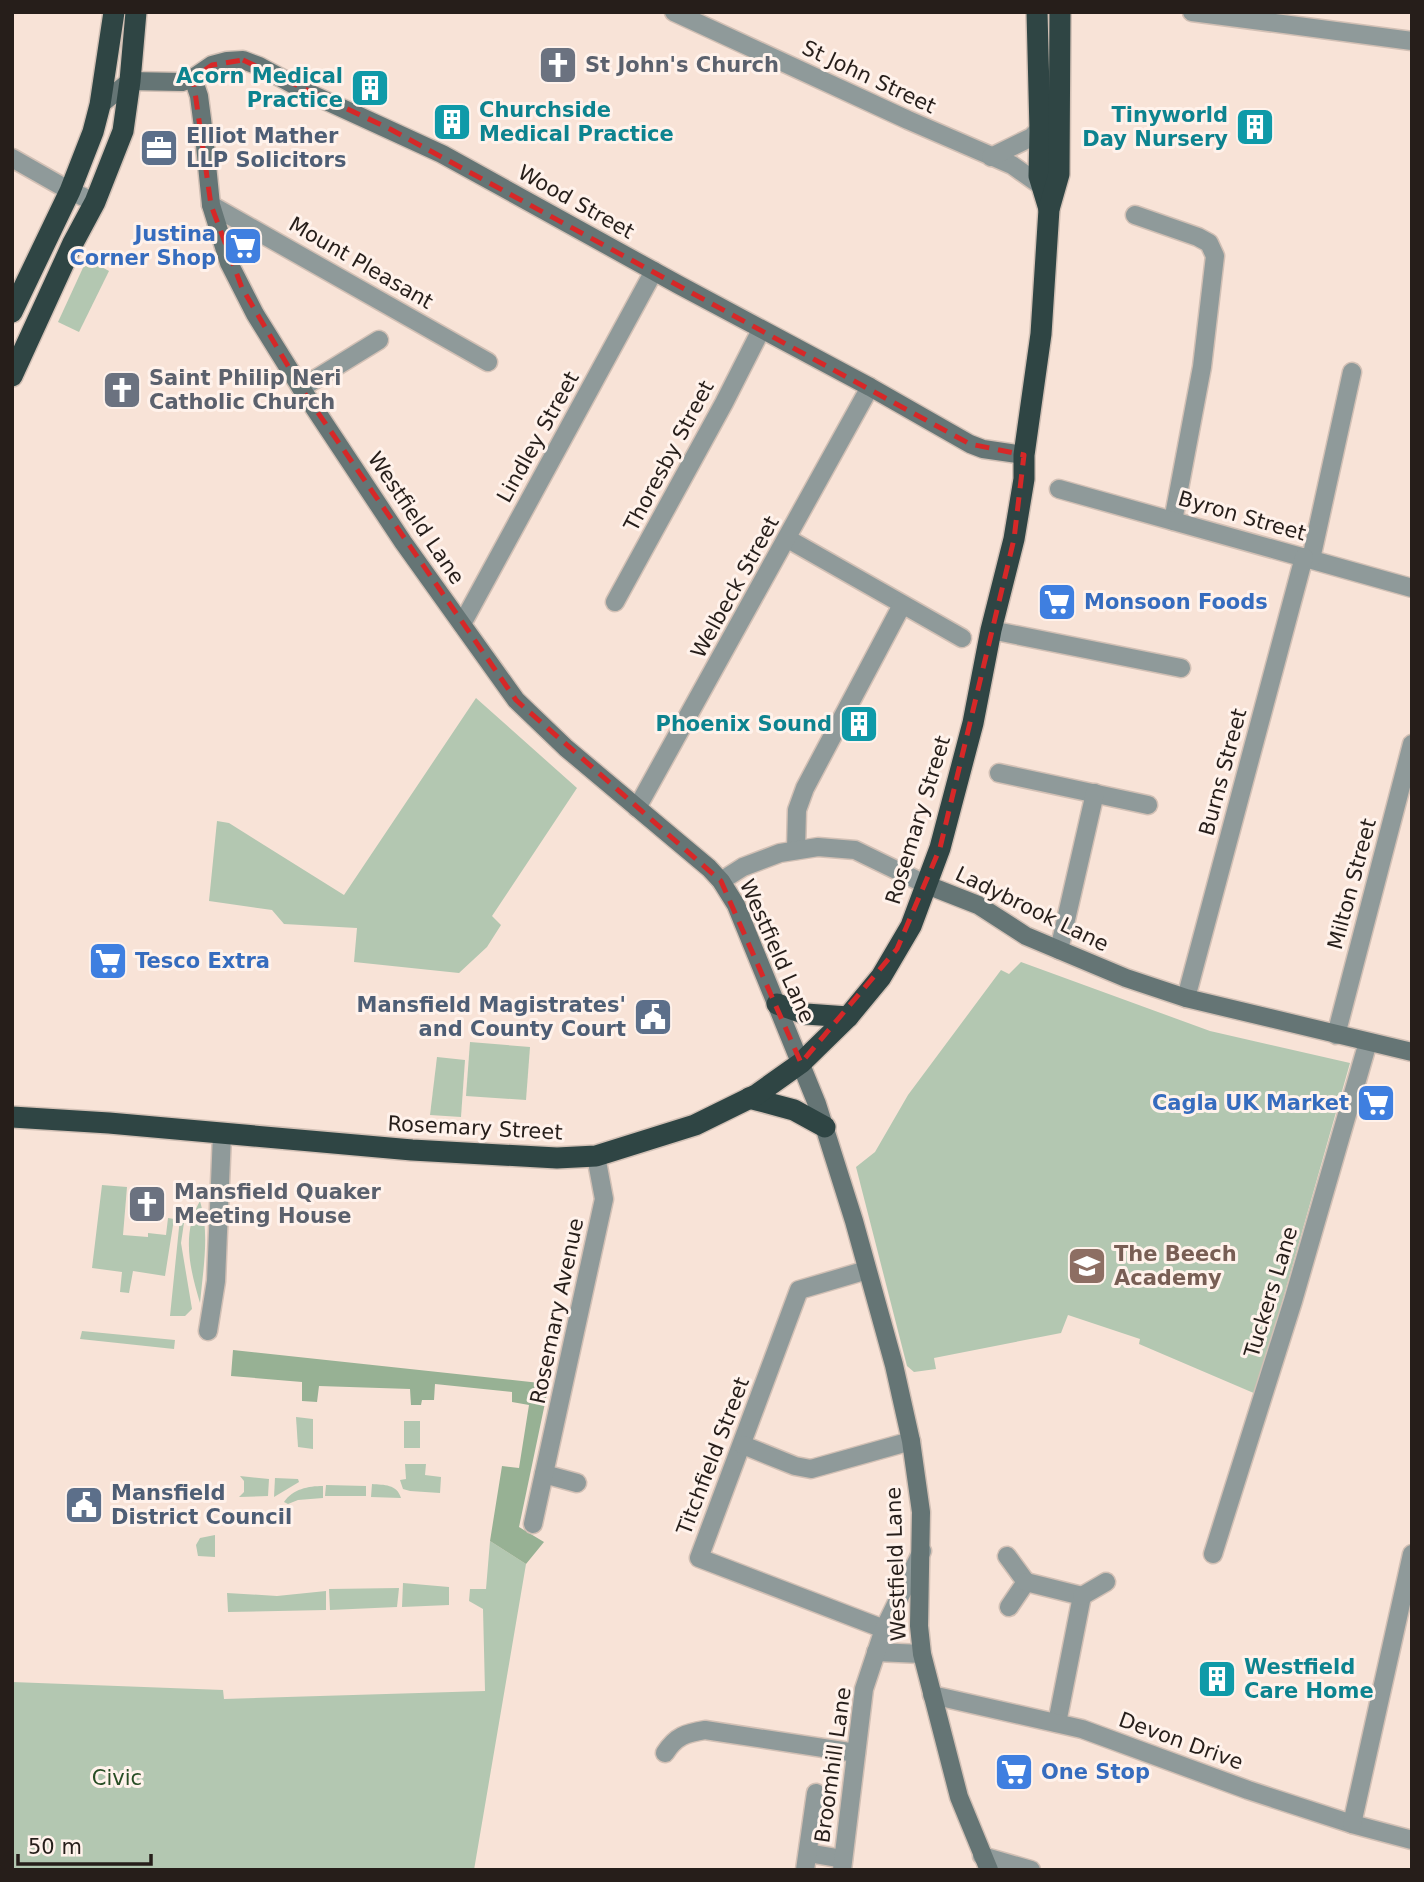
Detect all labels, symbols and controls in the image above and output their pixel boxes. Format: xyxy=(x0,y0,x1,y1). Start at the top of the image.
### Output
street label: St John Street xyxy=(798,36,940,118)
church icon: St John's Church xyxy=(537,44,579,86)
place label: St John's Church xyxy=(585,53,779,77)
place label: Acorn Medical Practice xyxy=(176,64,343,112)
building icon: Acorn Medical Practice xyxy=(349,67,391,109)
place label: Churchside Medical Practice xyxy=(479,98,674,146)
building icon: Churchside Medical Practice xyxy=(431,101,473,143)
place label: Tinyworld Day Nursery xyxy=(1082,103,1228,151)
building icon: Tinyworld Day Nursery xyxy=(1234,106,1276,148)
place label: Elliot Mather LLP Solicitors xyxy=(186,124,346,172)
office icon: Elliot Mather LLP Solicitors xyxy=(138,127,180,169)
street label: Wood Street xyxy=(514,160,638,244)
street label: Mount Pleasant xyxy=(285,212,437,314)
place label: Justina Corner Shop xyxy=(69,222,216,270)
supermarket icon: Justina Corner Shop xyxy=(222,225,264,267)
place label: Saint Philip Neri Catholic Church xyxy=(149,366,341,414)
street label: Lindley Street xyxy=(492,367,584,507)
church icon: Saint Philip Neri Catholic Church xyxy=(101,369,143,411)
street label: Thoresby Street xyxy=(619,377,719,536)
street label: Westfield Lane xyxy=(363,447,469,589)
street label: Byron Street xyxy=(1175,486,1309,546)
street label: Welbeck Street xyxy=(686,512,784,662)
supermarket icon: Monsoon Foods xyxy=(1036,581,1078,623)
place label: Monsoon Foods xyxy=(1084,590,1268,614)
building icon: Phoenix Sound xyxy=(838,703,880,745)
street label: Burns Street xyxy=(1194,706,1252,838)
place label: Phoenix Sound xyxy=(655,712,832,736)
street label: Rosemary Street xyxy=(881,733,955,907)
street label: Milton Street xyxy=(1323,816,1381,952)
street label: Ladybrook Lane xyxy=(952,862,1112,956)
street label: Westfield Lane xyxy=(735,876,819,1026)
supermarket icon: Tesco Extra xyxy=(87,940,129,982)
place label: Tesco Extra xyxy=(135,949,270,973)
place label: Mansfield Magistrates' and County Court xyxy=(357,993,626,1041)
public building icon: Mansfield Magistrates' and County Court xyxy=(632,996,674,1038)
supermarket icon: Cagla UK Market xyxy=(1355,1082,1397,1124)
place label: Cagla UK Market xyxy=(1152,1091,1349,1115)
street label: Rosemary Street xyxy=(387,1111,563,1145)
place label: Mansfield Quaker Meeting House xyxy=(174,1180,381,1228)
church icon: Mansfield Quaker Meeting House xyxy=(126,1183,168,1225)
street label: Rosemary Avenue xyxy=(526,1216,588,1406)
street label: Tuckers Lane xyxy=(1239,1224,1302,1361)
place label: The Beech Academy xyxy=(1114,1242,1237,1290)
school or university icon: The Beech Academy xyxy=(1066,1245,1108,1287)
street label: Titchfield Street xyxy=(672,1374,754,1539)
place label: Mansfield District Council xyxy=(111,1481,292,1529)
public building icon: Mansfield District Council xyxy=(63,1484,105,1526)
street label: Westfield Lane xyxy=(881,1486,911,1642)
place label: Westfield Care Home xyxy=(1244,1655,1374,1703)
building icon: Westfield Care Home xyxy=(1196,1658,1238,1700)
street label: Broomhill Lane xyxy=(810,1686,856,1844)
street label: Devon Drive xyxy=(1116,1707,1246,1775)
supermarket icon: One Stop xyxy=(993,1751,1035,1793)
place label: One Stop xyxy=(1041,1760,1150,1784)
park label: Civic xyxy=(92,1766,142,1790)
scale bar xyxy=(18,1822,150,1866)
text: 50 m xyxy=(28,1835,82,1859)

